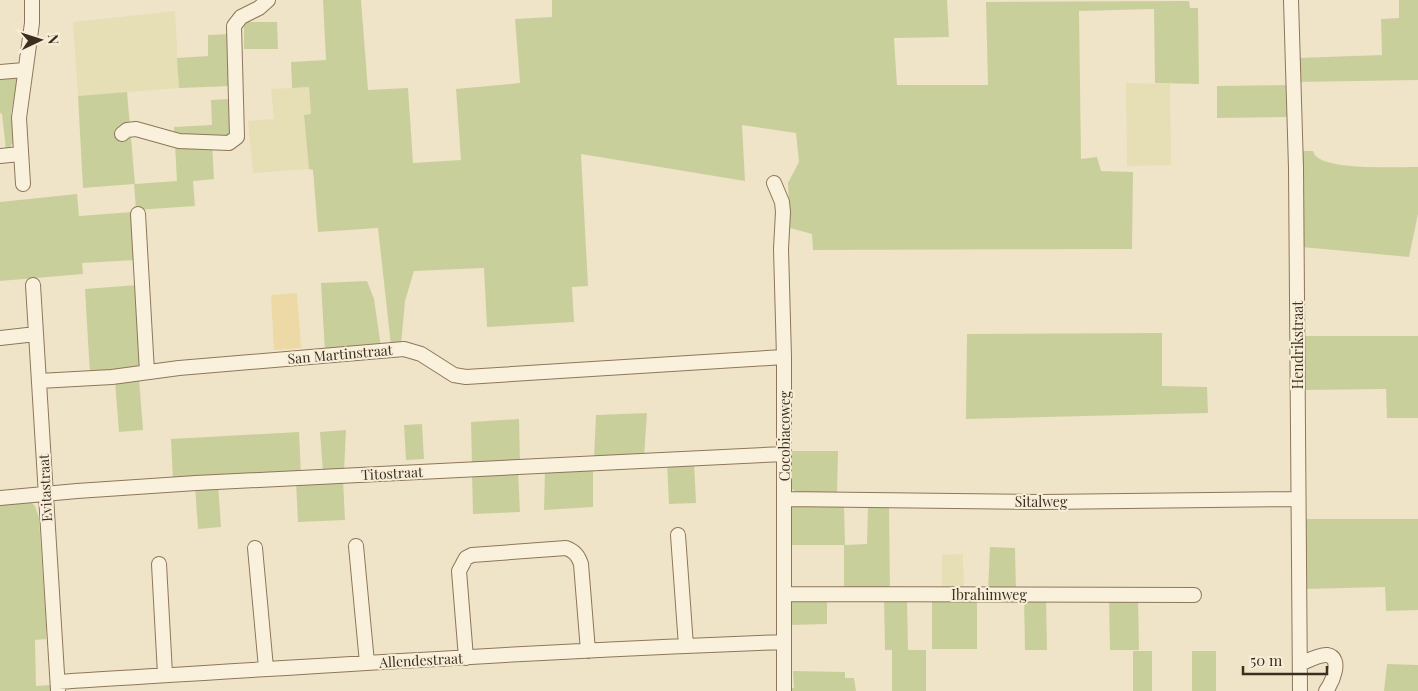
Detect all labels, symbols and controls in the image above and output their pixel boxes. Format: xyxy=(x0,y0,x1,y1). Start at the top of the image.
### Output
north arrow xyxy=(15,15,65,65)
text: N xyxy=(44,33,63,45)
street label: Hendrikstraat xyxy=(1288,300,1307,389)
street label: San Martinstraat xyxy=(287,340,394,368)
street label: Cocobiacoweg xyxy=(775,390,794,481)
street label: Evitastraat xyxy=(34,453,56,522)
street label: Titostraat xyxy=(361,462,424,484)
street label: Sitalweg xyxy=(1015,492,1068,511)
street label: Ibrahimweg xyxy=(951,585,1027,604)
scale bar xyxy=(1243,644,1327,676)
street label: Allendestraat xyxy=(378,648,464,672)
text: 50 m xyxy=(1250,650,1283,670)

